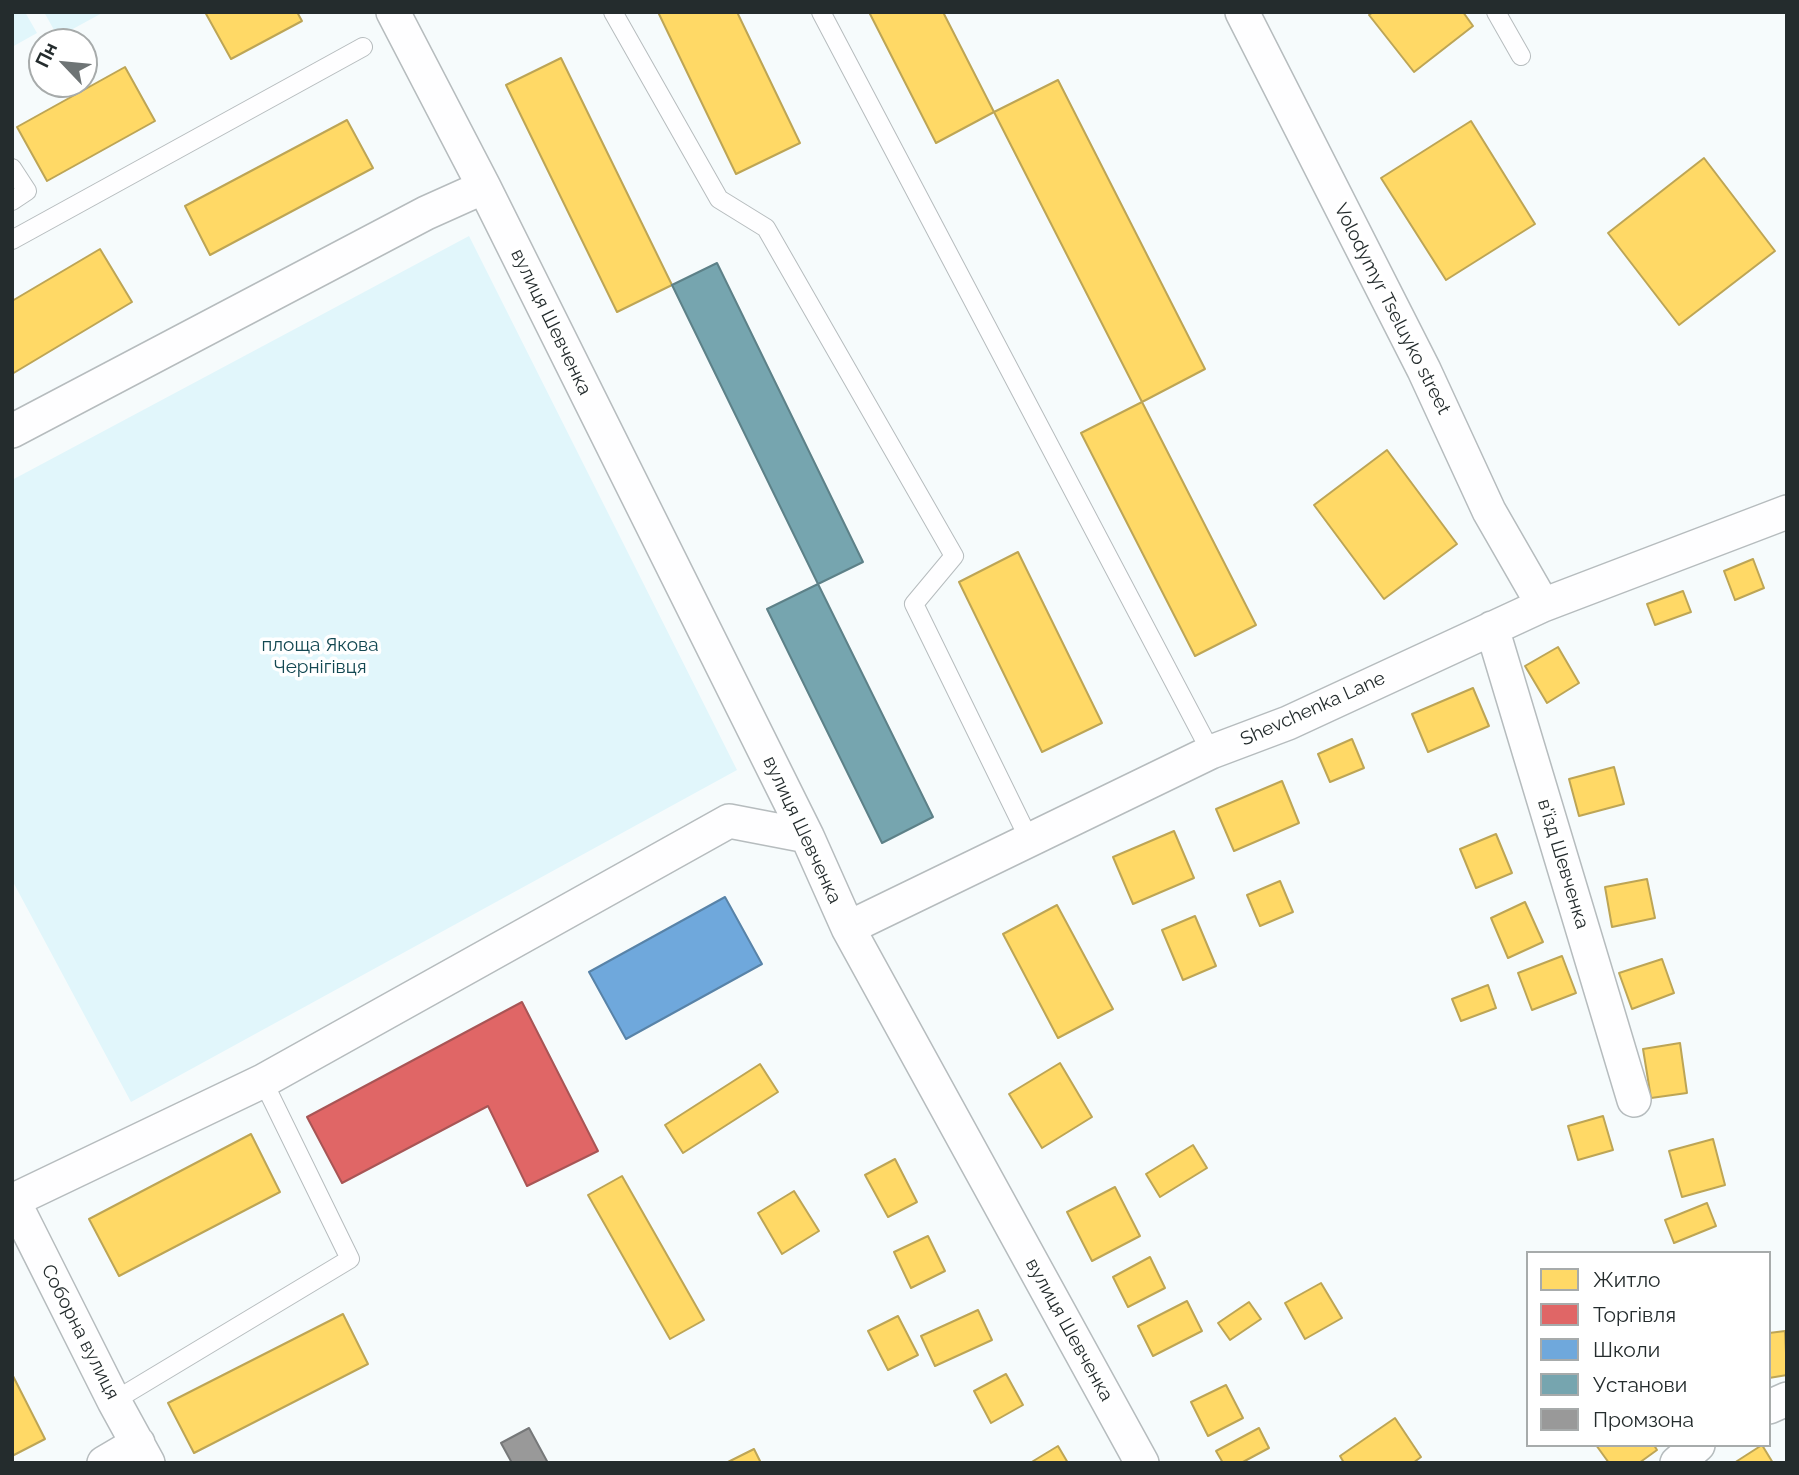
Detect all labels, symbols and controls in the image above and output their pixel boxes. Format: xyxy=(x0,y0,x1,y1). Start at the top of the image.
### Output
north arrow xyxy=(28,28,98,98)
text: Пн xyxy=(30,38,61,71)
street label: Volodymyr Tseluyko street xyxy=(1329,200,1455,418)
street label: вулиця Шевченка xyxy=(506,245,596,399)
park label: площа Якова Чернігівця xyxy=(261,634,379,678)
street label: Shevchenka Lane xyxy=(1237,667,1389,751)
street label: вулиця Шевченка xyxy=(758,753,846,907)
street label: в'їзд Шевченка xyxy=(1532,796,1594,932)
legend xyxy=(1526,1251,1771,1447)
street label: вулиця Шевченка xyxy=(1020,1255,1118,1405)
street label: Соборна вулиця xyxy=(36,1261,124,1403)
text: Житло xyxy=(1593,1267,1661,1292)
text: Торгівля xyxy=(1593,1302,1676,1327)
text: Школи xyxy=(1593,1337,1660,1362)
text: Установи xyxy=(1593,1372,1687,1397)
text: Промзона xyxy=(1593,1407,1694,1432)

